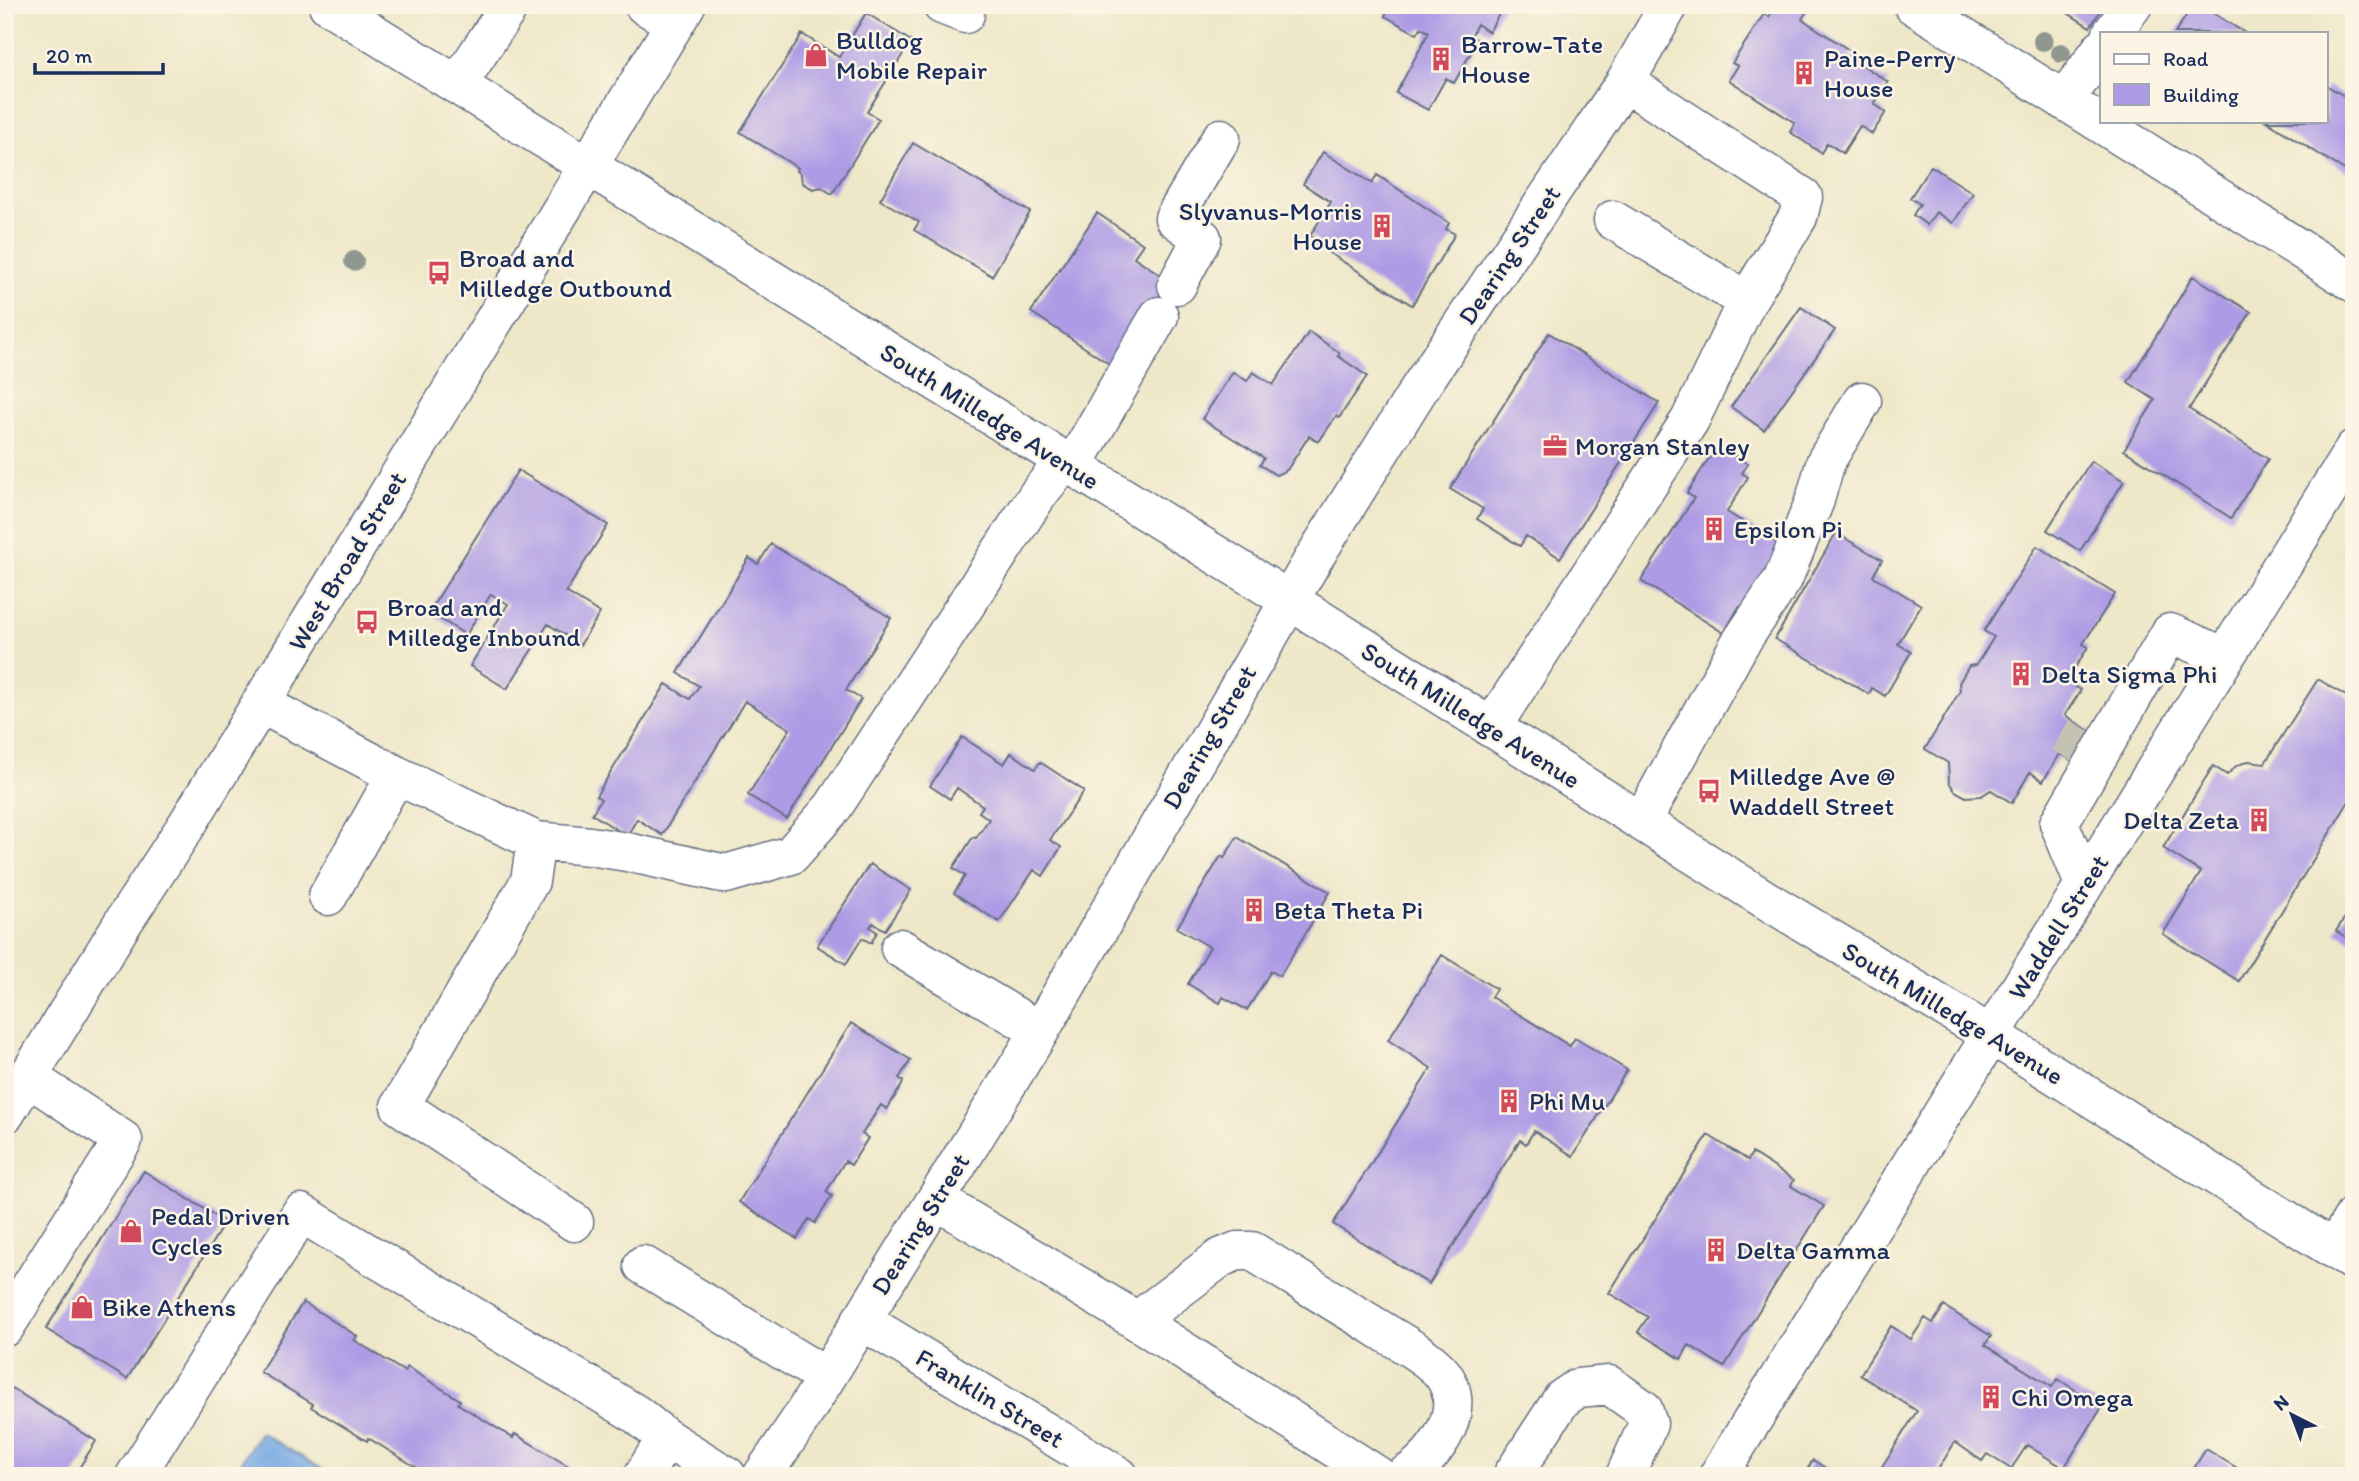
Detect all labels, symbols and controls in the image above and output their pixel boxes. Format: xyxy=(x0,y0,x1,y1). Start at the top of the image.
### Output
place label: Bulldog Mobile Repair xyxy=(836,24,988,86)
place label: Barrow-Tate House xyxy=(1461,28,1603,90)
scale bar xyxy=(35,32,163,76)
legend xyxy=(2100,32,2328,122)
shop icon: Bulldog Mobile Repair xyxy=(802,41,830,69)
place label: Paine-Perry House xyxy=(1824,42,1955,104)
text: 20 m xyxy=(46,43,93,68)
building icon: Barrow-Tate House xyxy=(1427,45,1455,73)
text: Road xyxy=(2163,46,2209,71)
building icon: Paine-Perry House xyxy=(1790,59,1818,87)
text: Building xyxy=(2163,82,2239,107)
street label: Dearing Street xyxy=(1451,179,1567,331)
place label: Slyvanus-Morris House xyxy=(1179,195,1362,257)
building icon: Slyvanus-Morris House xyxy=(1368,212,1396,240)
place label: Broad and Milledge Outbound xyxy=(459,242,672,304)
bus stop icon: Broad and Milledge Outbound xyxy=(425,259,453,287)
street label: South Milledge Avenue xyxy=(874,335,1106,497)
place label: Morgan Stanley xyxy=(1575,430,1749,462)
office icon: Morgan Stanley xyxy=(1541,432,1569,460)
street label: West Broad Street xyxy=(281,465,413,657)
place label: Epsilon Pi xyxy=(1734,513,1843,545)
building icon: Epsilon Pi xyxy=(1700,515,1728,543)
place label: Broad and Milledge Inbound xyxy=(387,591,580,653)
bus stop icon: Broad and Milledge Inbound xyxy=(353,608,381,636)
street label: South Milledge Avenue xyxy=(1355,634,1587,796)
place label: Delta Sigma Phi xyxy=(2041,658,2217,690)
street label: Dearing Street xyxy=(1155,659,1263,815)
building icon: Delta Sigma Phi xyxy=(2007,660,2035,688)
place label: Milledge Ave @ Waddell Street xyxy=(1729,760,1895,822)
bus stop icon: Milledge Ave @ Waddell Street xyxy=(1695,777,1723,805)
place label: Delta Zeta xyxy=(2123,804,2239,836)
building icon: Delta Zeta xyxy=(2245,806,2273,834)
street label: Waddell Street xyxy=(2001,848,2115,1006)
place label: Beta Theta Pi xyxy=(1274,894,1423,926)
building icon: Beta Theta Pi xyxy=(1240,896,1268,924)
street label: South Milledge Avenue xyxy=(1836,934,2070,1092)
place label: Phi Mu xyxy=(1529,1085,1606,1117)
building icon: Phi Mu xyxy=(1495,1087,1523,1115)
street label: Dearing Street xyxy=(864,1147,976,1301)
place label: Pedal Driven Cycles xyxy=(151,1200,290,1262)
shop icon: Pedal Driven Cycles xyxy=(117,1217,145,1245)
place label: Delta Gamma xyxy=(1736,1234,1891,1266)
building icon: Delta Gamma xyxy=(1702,1236,1730,1264)
place label: Bike Athens xyxy=(102,1291,236,1323)
shop icon: Bike Athens xyxy=(68,1293,96,1321)
street label: Franklin Street xyxy=(910,1341,1070,1455)
north arrow xyxy=(2258,1380,2328,1450)
place label: Chi Omega xyxy=(2011,1381,2134,1413)
building icon: Chi Omega xyxy=(1977,1383,2005,1411)
text: N xyxy=(2268,1390,2293,1416)

